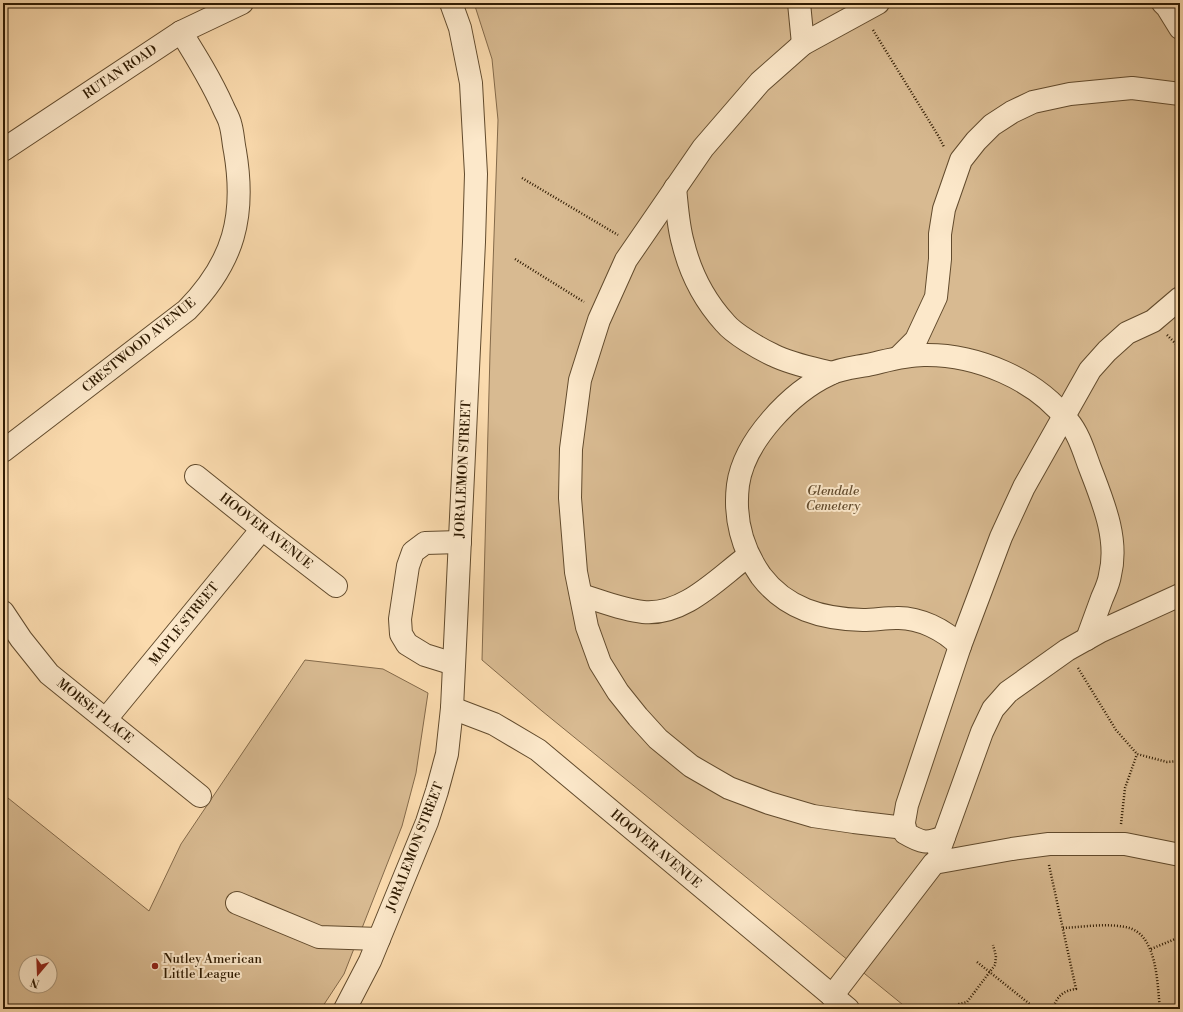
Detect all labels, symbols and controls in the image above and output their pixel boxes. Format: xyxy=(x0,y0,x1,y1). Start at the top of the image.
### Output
street label: RUTAN ROAD xyxy=(80,41,160,103)
street label: CRESTWOOD AVENUE xyxy=(79,294,199,396)
street label: JORALEMON STREET xyxy=(451,400,475,539)
park label: Glendale Cemetery xyxy=(806,483,860,514)
street label: HOOVER AVENUE xyxy=(216,490,316,572)
street label: MAPLE STREET xyxy=(146,579,222,669)
street label: MORSE PLACE xyxy=(53,675,137,747)
street label: JORALEMON STREET xyxy=(383,780,447,915)
street label: HOOVER AVENUE xyxy=(607,806,705,892)
place label: Nutley American Little League xyxy=(163,951,262,982)
north arrow xyxy=(18,954,58,994)
marker: Nutley American Little League xyxy=(150,961,160,971)
text: N xyxy=(28,974,41,991)

